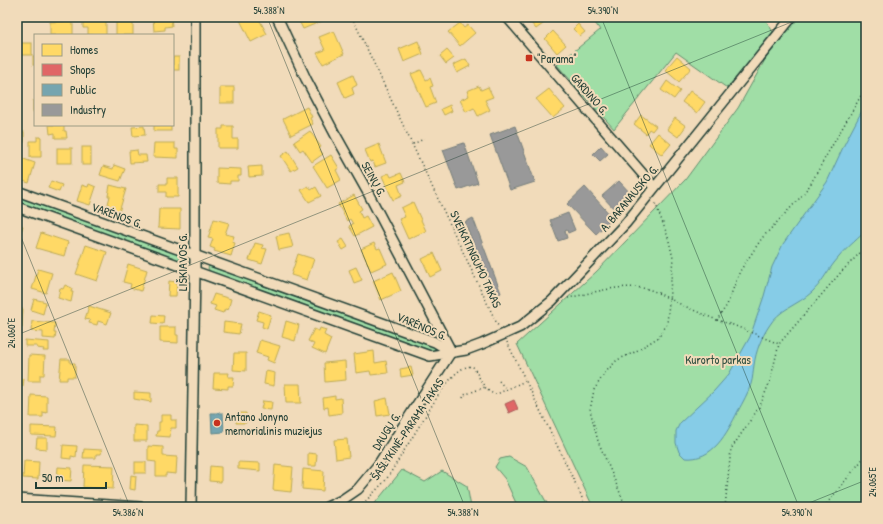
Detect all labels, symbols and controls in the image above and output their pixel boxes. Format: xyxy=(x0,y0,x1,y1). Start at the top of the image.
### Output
text: 54.388°N xyxy=(254,4,284,17)
text: 54.390°N xyxy=(588,4,618,17)
legend xyxy=(34,34,174,126)
text: Homes xyxy=(70,41,98,58)
place label: "Parama" xyxy=(537,50,577,67)
marker: "Parama" xyxy=(524,53,534,63)
text: Shops xyxy=(70,61,96,78)
street label: GARDINO G. xyxy=(567,70,613,118)
text: Public xyxy=(70,81,96,98)
text: Industry xyxy=(70,101,106,118)
street label: SEINŲ G. xyxy=(357,158,391,200)
street label: A. BARANAUSKO G. xyxy=(596,161,662,235)
street label: VARĖNOS G. xyxy=(89,198,145,232)
street label: SVEIKATINGUMO TAKAS xyxy=(446,208,506,311)
street label: LIŠKIAVOS G. xyxy=(174,233,191,291)
street label: VARĖNOS G. xyxy=(394,308,450,344)
text: 24.060°E xyxy=(5,317,18,348)
park label: Kurorto parkas xyxy=(685,351,751,368)
street label: ŠAŠLYKINĖ-PARAMA TAKAS xyxy=(366,374,448,484)
place label: Antano Jonyno memorialinis muziejus xyxy=(225,408,322,439)
street label: DAUGŲ G. xyxy=(368,409,404,453)
marker: Antano Jonyno memorialinis muziejus xyxy=(212,418,222,428)
scale bar xyxy=(36,464,106,490)
text: 24.065°E xyxy=(866,466,879,497)
text: 50 m xyxy=(42,469,63,486)
text: 54.386°N xyxy=(113,506,143,519)
text: 54.388°N xyxy=(448,506,478,519)
text: 54.390°N xyxy=(782,506,812,519)

